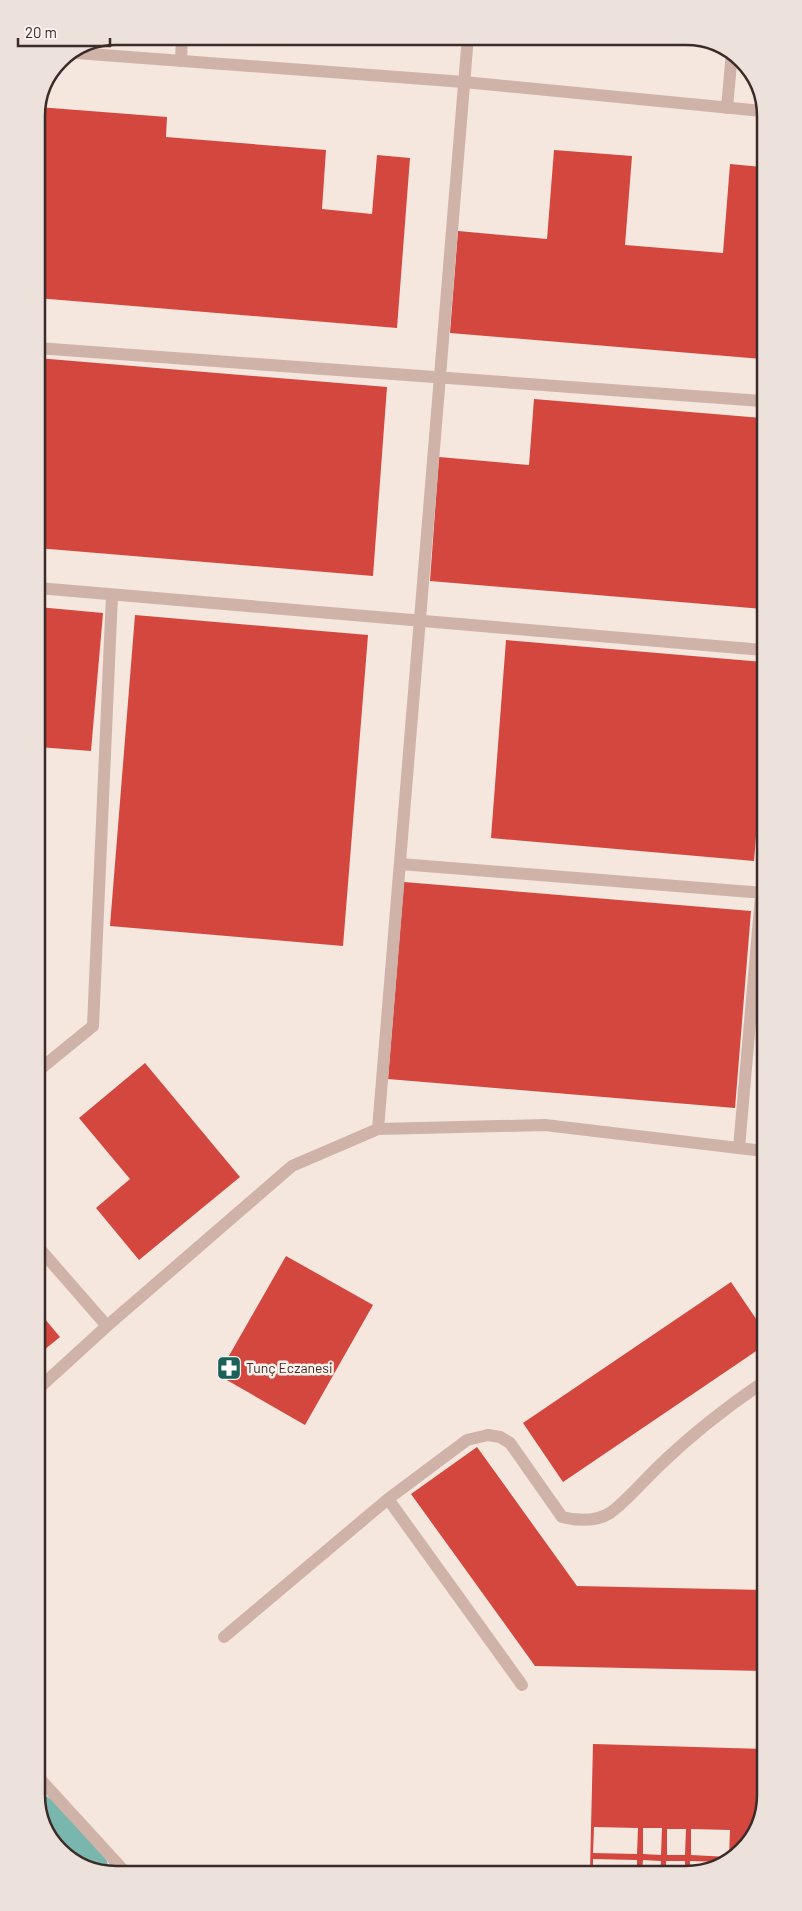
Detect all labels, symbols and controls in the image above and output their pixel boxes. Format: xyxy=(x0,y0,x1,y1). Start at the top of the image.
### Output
scale bar xyxy=(18,15,110,47)
text: 20 m xyxy=(25,23,57,41)
pharmacy icon: Tunç Eczanesi xyxy=(216,1355,242,1381)
place label: Tunç Eczanesi xyxy=(246,1359,333,1376)

